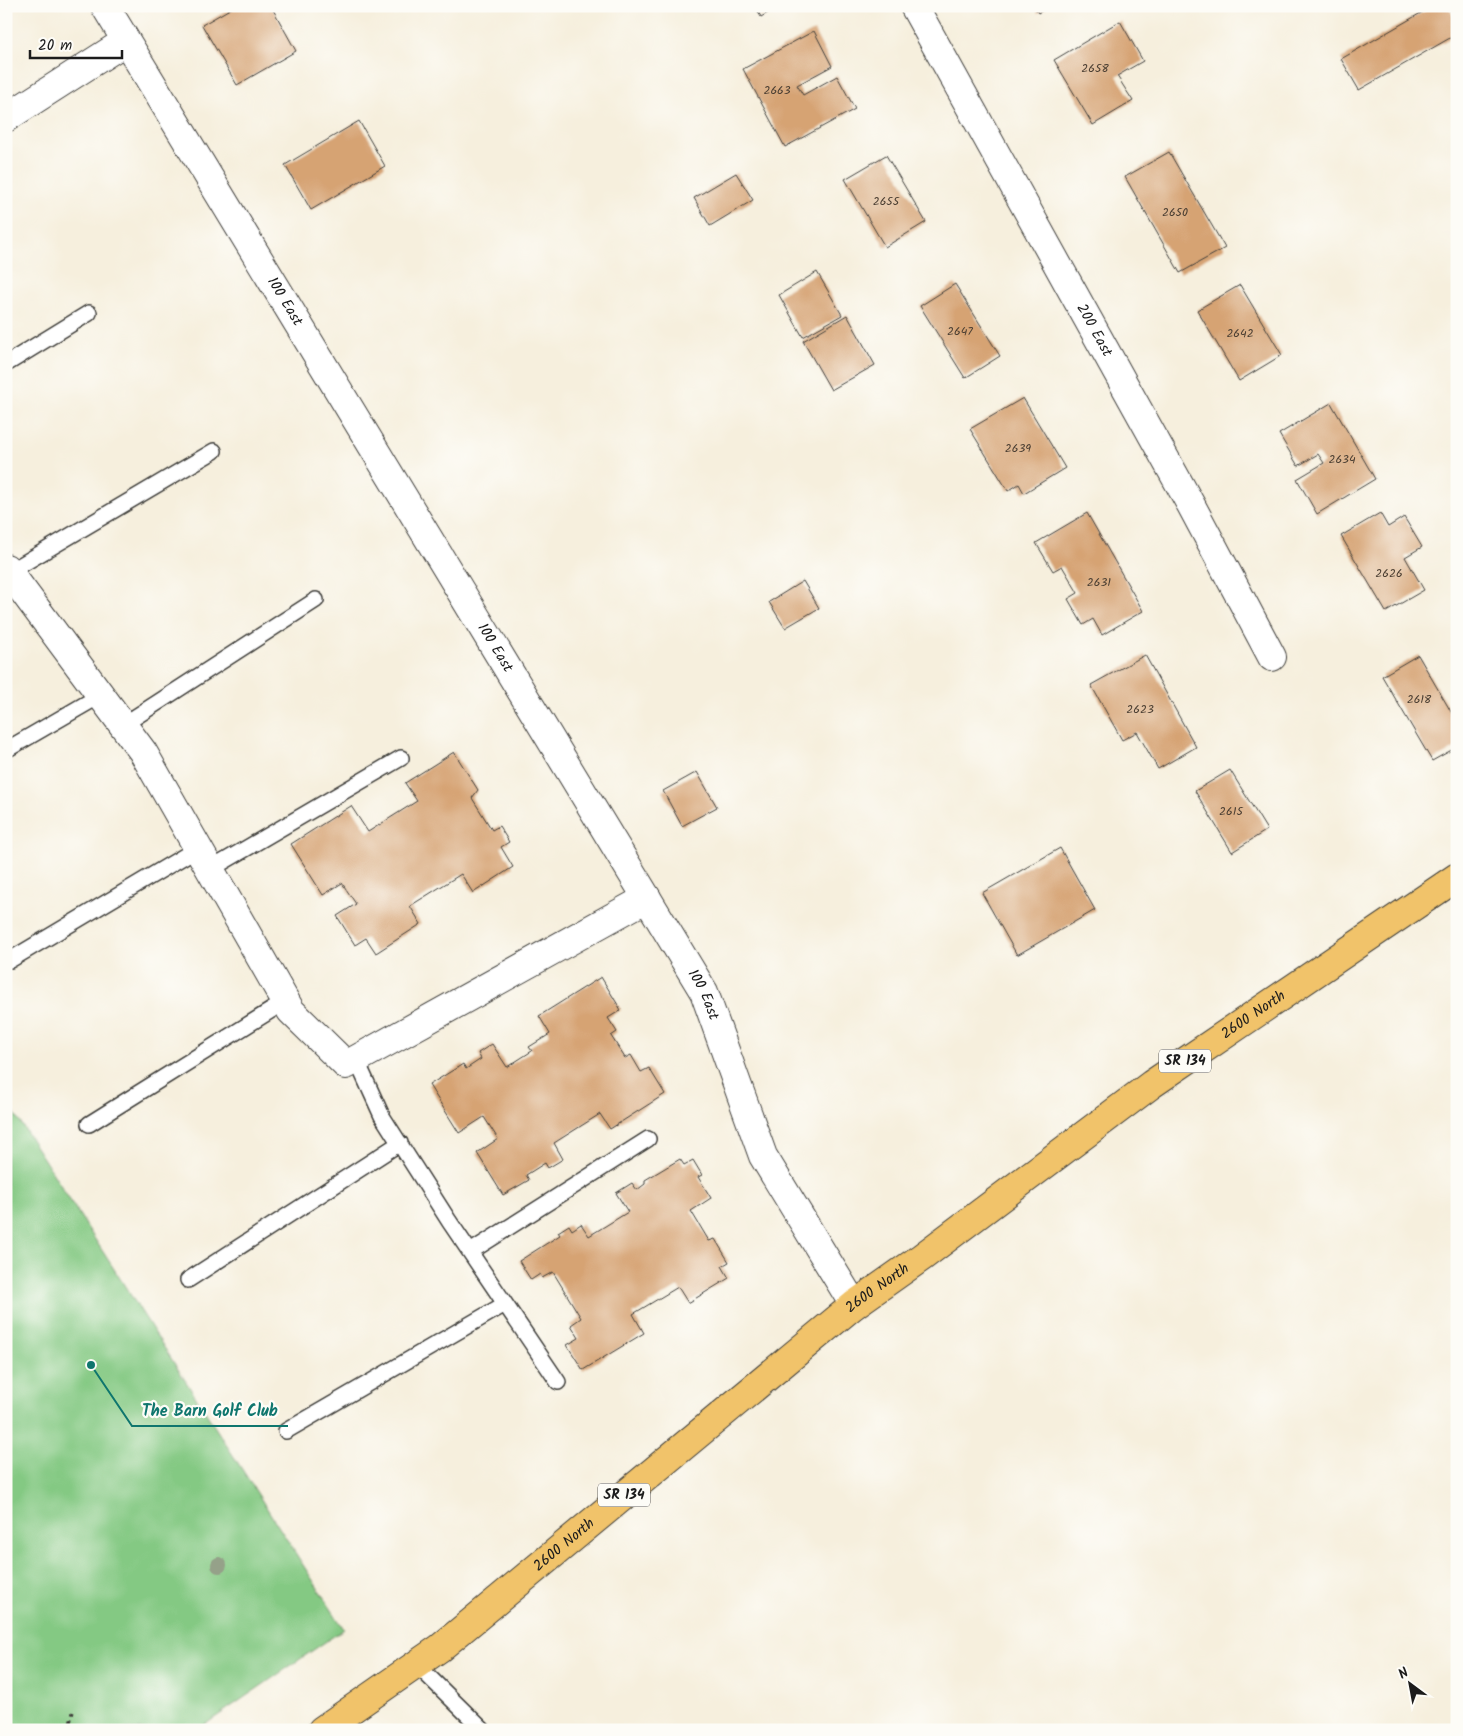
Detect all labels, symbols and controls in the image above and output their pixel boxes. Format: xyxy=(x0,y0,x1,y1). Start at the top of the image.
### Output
scale bar xyxy=(30,28,122,60)
text: 20 m xyxy=(38,34,72,58)
house number: 2658 xyxy=(1081,59,1109,78)
house number: 2663 xyxy=(763,81,791,100)
house number: 2655 xyxy=(873,192,901,211)
house number: 2650 xyxy=(1162,203,1188,222)
street label: 100 East xyxy=(260,272,309,331)
street label: 200 East xyxy=(1070,299,1119,362)
house number: 2647 xyxy=(947,322,973,341)
house number: 2642 xyxy=(1226,324,1254,343)
house number: 2639 xyxy=(1005,439,1031,458)
house number: 2634 xyxy=(1328,450,1356,469)
house number: 2626 xyxy=(1375,564,1403,583)
house number: 2631 xyxy=(1087,573,1111,592)
street label: 100 East xyxy=(471,619,519,677)
house number: 2618 xyxy=(1407,690,1432,709)
house number: 2623 xyxy=(1126,700,1154,719)
house number: 2615 xyxy=(1219,802,1244,821)
street label: 100 East xyxy=(681,965,725,1024)
street label: 2600 North xyxy=(1216,984,1291,1046)
road number: SR 134 xyxy=(1159,1050,1211,1072)
street label: 2600 North xyxy=(840,1257,915,1320)
callout: The Barn Golf Club xyxy=(132,1395,288,1426)
text: The Barn Golf Club xyxy=(142,1399,278,1424)
road number: SR 134 xyxy=(598,1484,650,1506)
street label: 2600 North xyxy=(528,1512,600,1578)
north arrow xyxy=(1386,1658,1436,1708)
text: N xyxy=(1394,1662,1413,1685)

